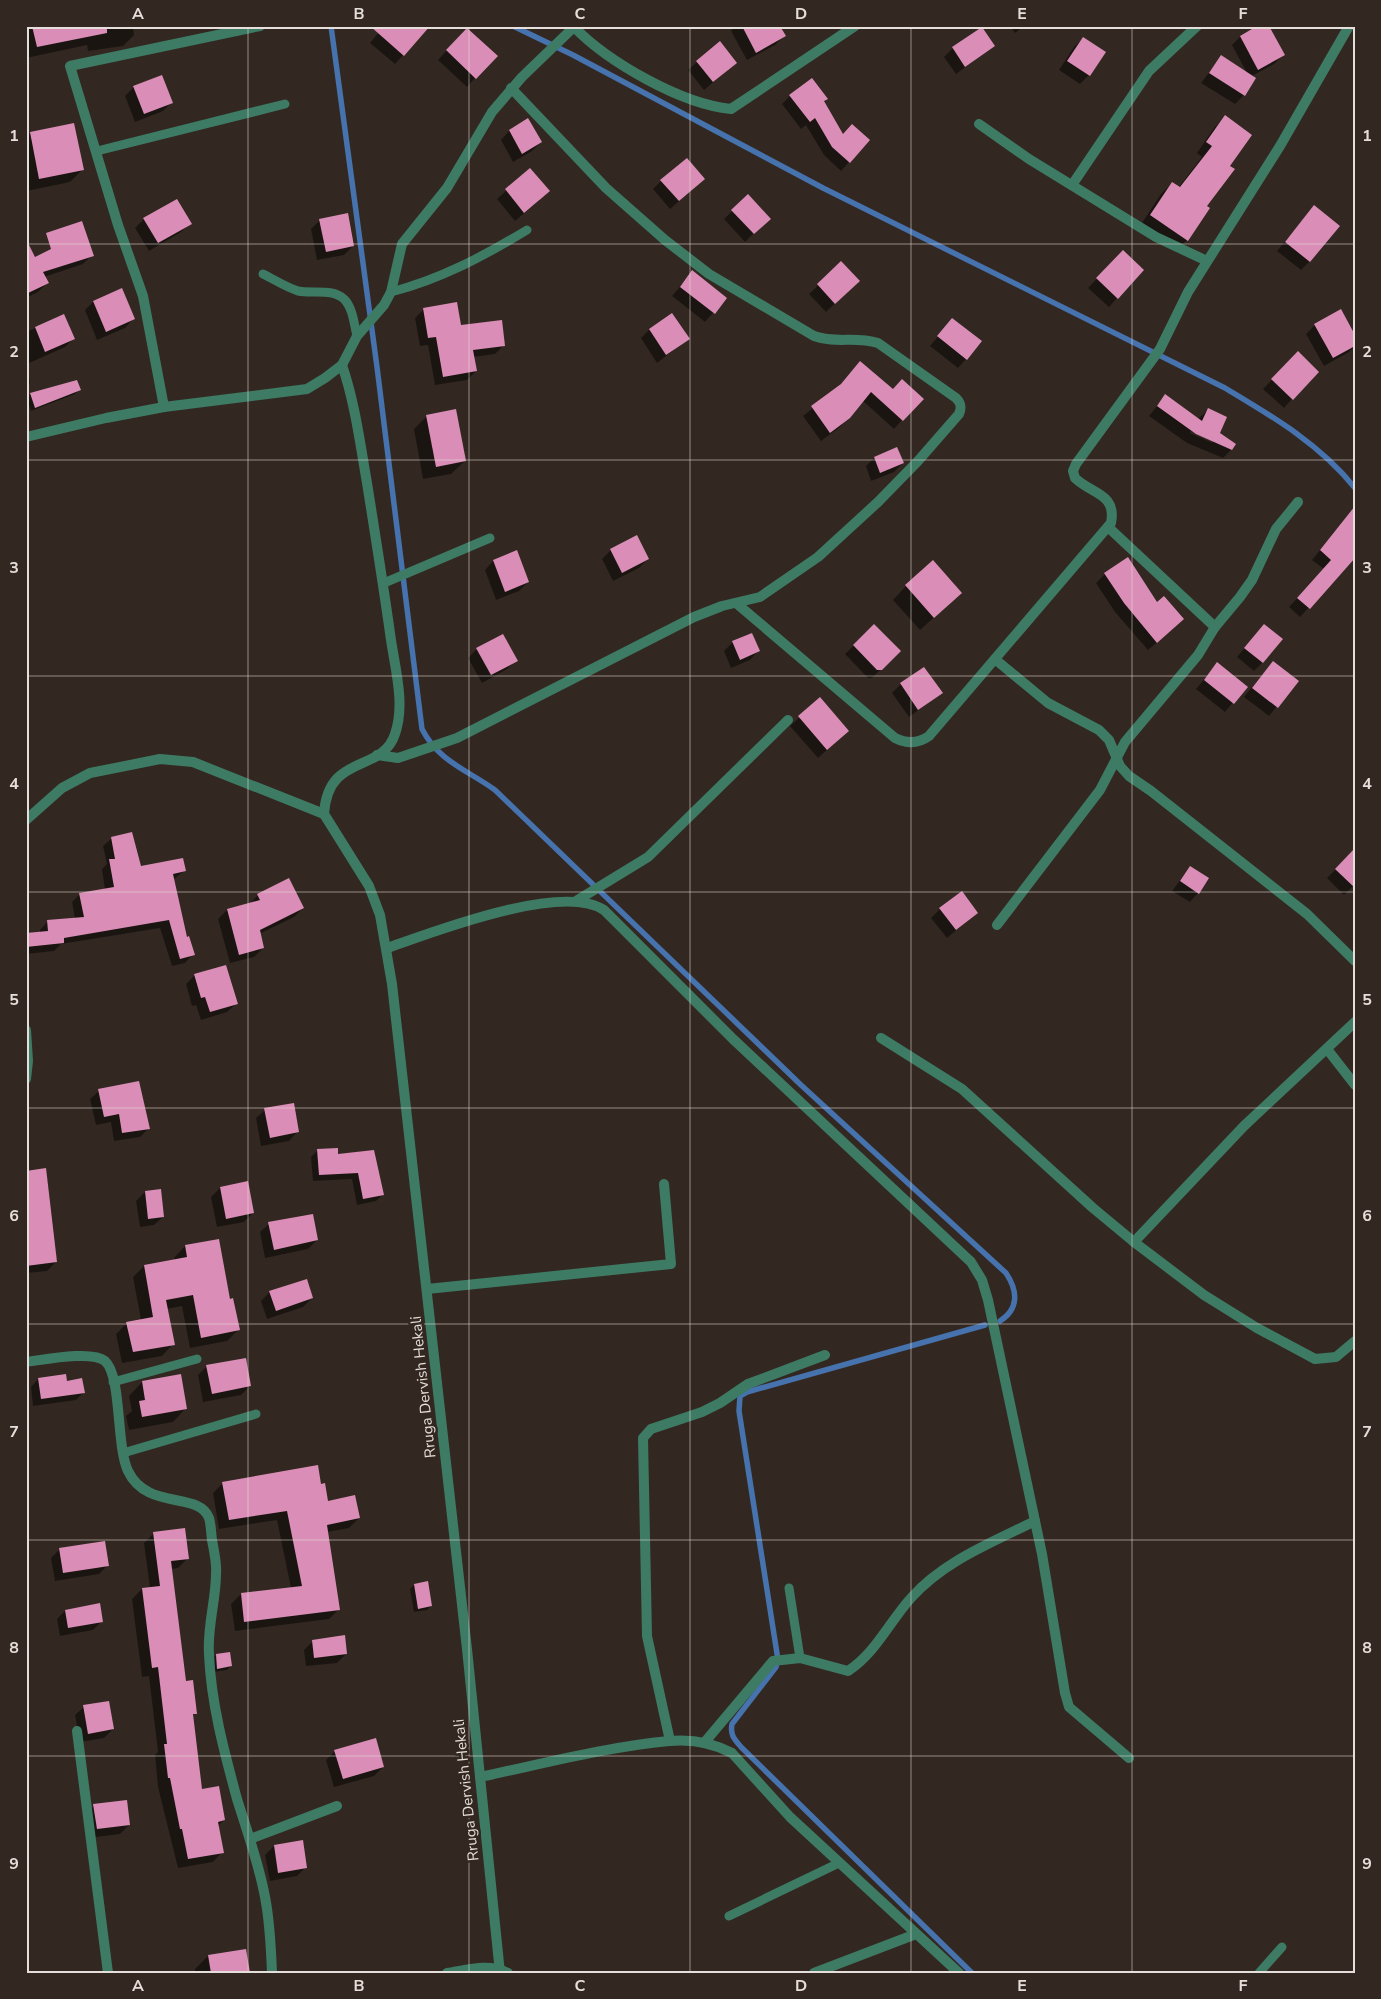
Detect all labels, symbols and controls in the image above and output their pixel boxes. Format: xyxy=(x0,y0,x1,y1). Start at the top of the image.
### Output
text: A xyxy=(132,3,144,25)
text: B xyxy=(353,3,365,25)
text: C xyxy=(575,3,586,25)
text: D xyxy=(795,3,807,25)
text: E xyxy=(1017,3,1027,25)
text: F xyxy=(1239,3,1248,25)
text: 1 xyxy=(9,125,19,147)
text: 1 xyxy=(1362,125,1372,147)
text: 2 xyxy=(9,341,19,363)
text: 2 xyxy=(1362,341,1372,363)
text: 3 xyxy=(9,557,19,579)
text: 3 xyxy=(1362,557,1372,579)
text: 4 xyxy=(9,773,19,795)
text: 4 xyxy=(1362,773,1372,795)
text: 5 xyxy=(9,989,19,1011)
text: 5 xyxy=(1362,989,1372,1011)
text: 6 xyxy=(9,1205,19,1227)
text: 6 xyxy=(1362,1205,1372,1227)
street label: Rruga Dervish Hekali xyxy=(406,1315,440,1459)
text: 7 xyxy=(9,1421,19,1443)
text: 7 xyxy=(1362,1421,1372,1443)
text: 8 xyxy=(9,1637,19,1659)
text: 8 xyxy=(1362,1637,1372,1659)
street label: Rruga Dervish Hekali xyxy=(449,1718,483,1862)
text: 9 xyxy=(9,1853,19,1875)
text: 9 xyxy=(1362,1853,1372,1875)
text: A xyxy=(132,1975,144,1997)
text: B xyxy=(353,1975,365,1997)
text: C xyxy=(575,1975,586,1997)
text: D xyxy=(795,1975,807,1997)
text: E xyxy=(1017,1975,1027,1997)
text: F xyxy=(1239,1975,1248,1997)

